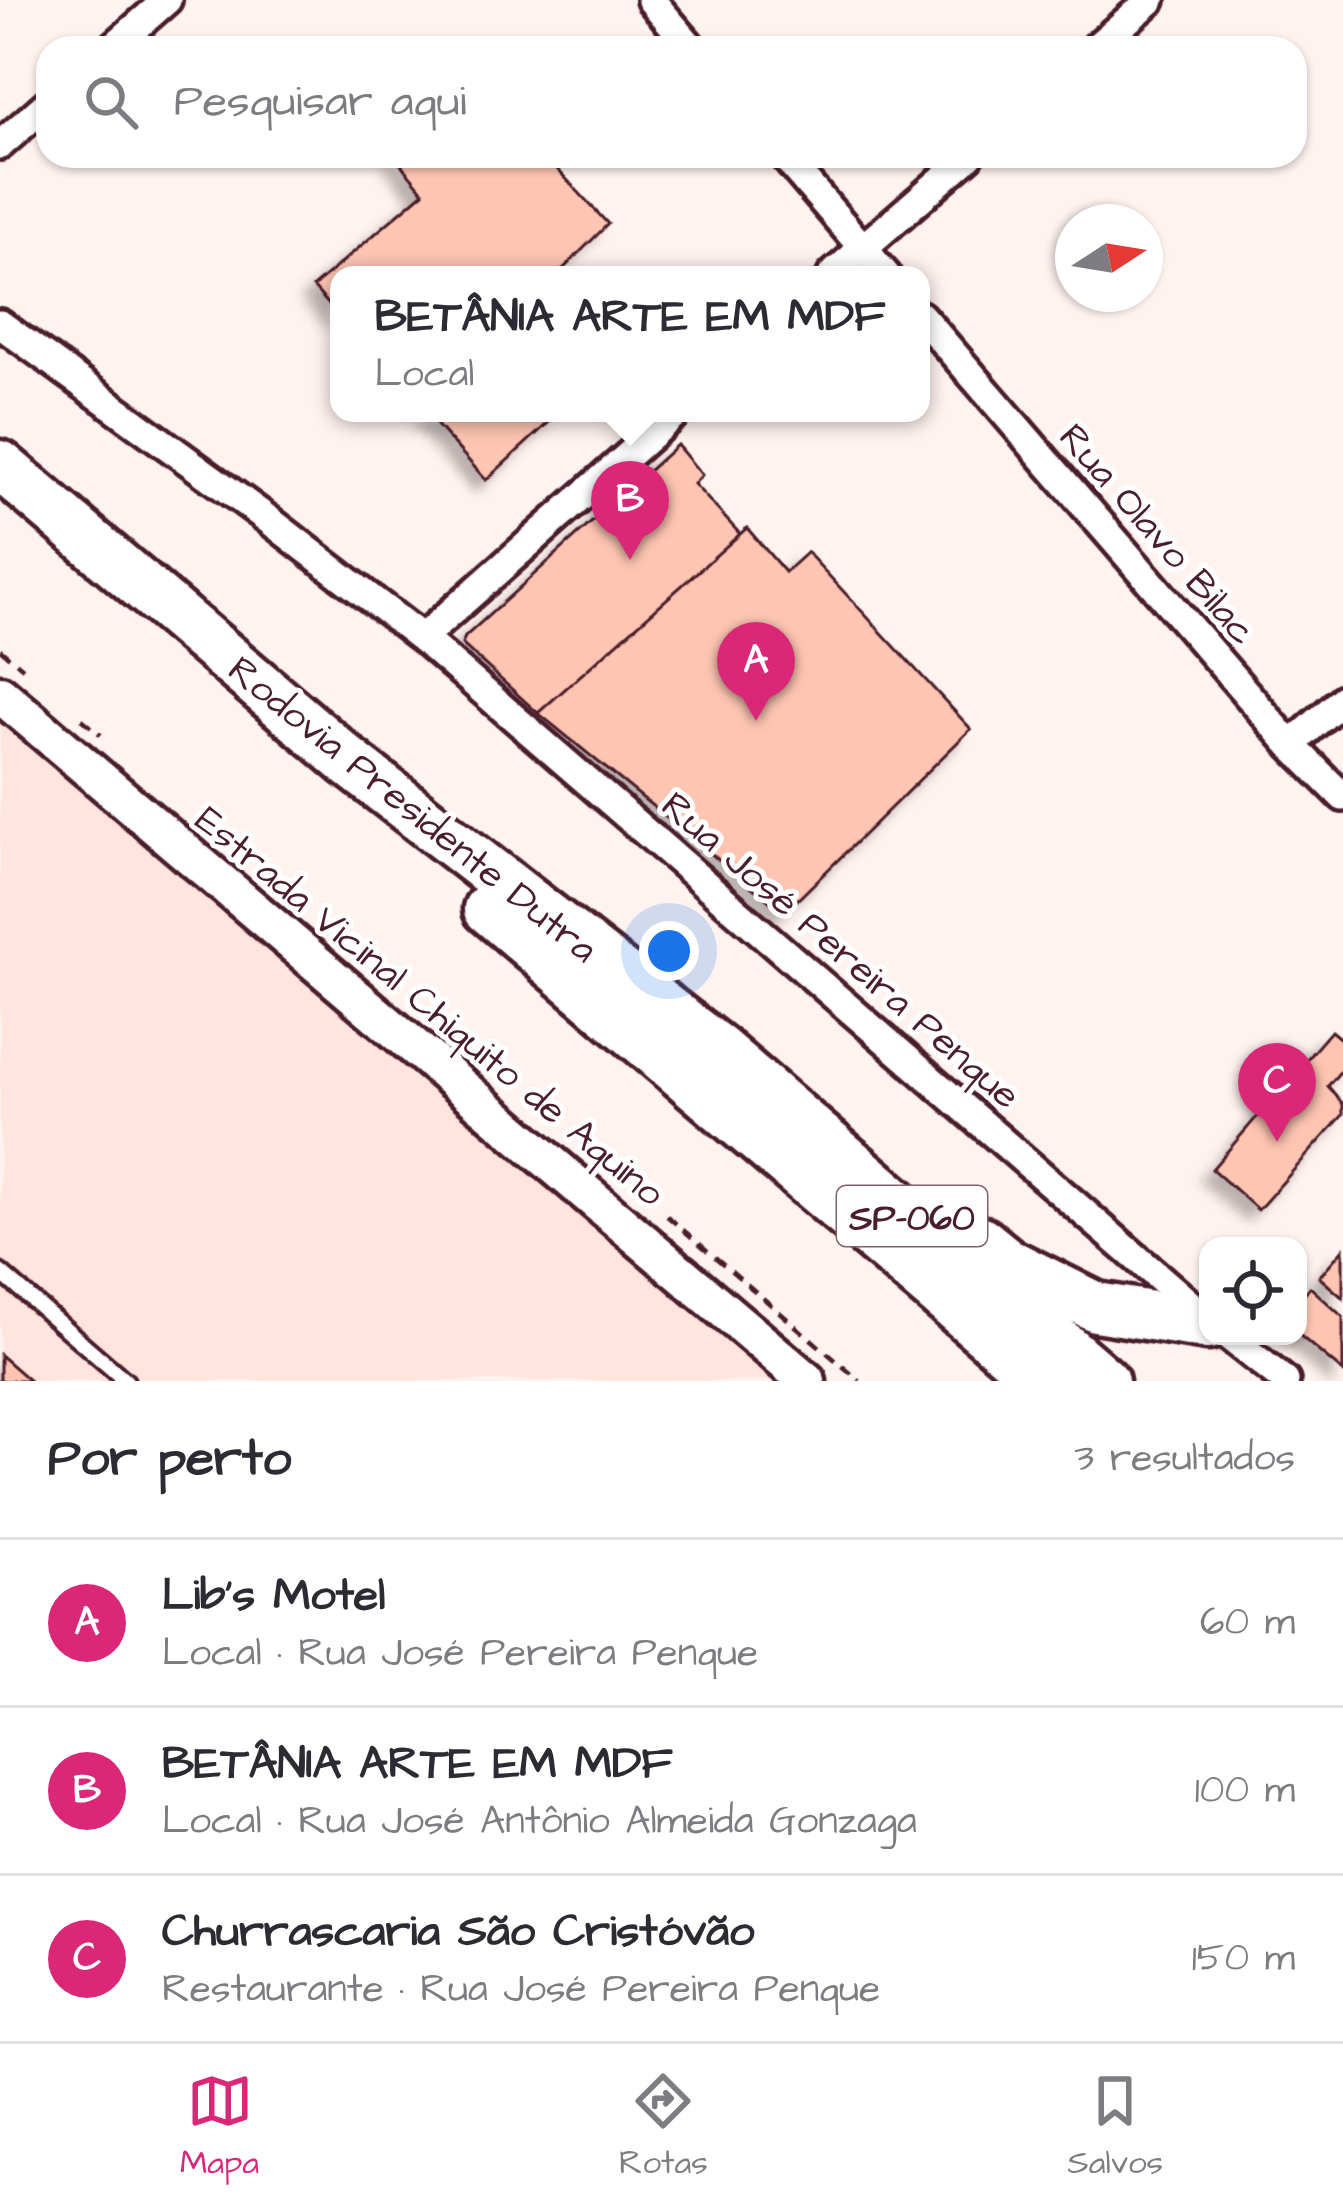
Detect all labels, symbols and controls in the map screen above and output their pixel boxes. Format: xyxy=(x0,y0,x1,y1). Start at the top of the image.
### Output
search box xyxy=(36,36,1307,168)
icon: search xyxy=(78,69,144,135)
text: Pesquisar aqui xyxy=(174,71,466,133)
north arrow xyxy=(1055,204,1163,312)
popup xyxy=(330,266,930,422)
text: BETÂNIA ARTE EM MDF xyxy=(375,286,885,348)
text: Local xyxy=(375,348,474,402)
street label: Rua Olavo Bilac xyxy=(1045,413,1268,657)
pin: B xyxy=(591,461,669,560)
pin: A xyxy=(717,622,795,721)
street label: Rodovia Presidente Dutra xyxy=(216,644,609,977)
street label: Rua José Pereira Penque xyxy=(649,780,1031,1122)
street label: Estrada Vicinal Chiquito de Aquino xyxy=(183,794,676,1220)
your location xyxy=(639,921,699,981)
pin: C xyxy=(1238,1043,1316,1142)
road number: SP-060 xyxy=(837,1186,987,1246)
map controls xyxy=(1199,1237,1307,1345)
button: locate xyxy=(1199,1237,1307,1345)
text: Por perto xyxy=(48,1424,291,1495)
text: 3 resultados xyxy=(1074,1432,1295,1486)
text: Lib's Motel xyxy=(162,1565,385,1627)
text: A xyxy=(75,1596,99,1650)
text: 60 m xyxy=(1200,1596,1295,1650)
text: Local · Rua José Pereira Penque xyxy=(162,1627,758,1681)
text: BETÂNIA ARTE EM MDF xyxy=(162,1733,672,1795)
text: B xyxy=(73,1764,101,1818)
text: 100 m xyxy=(1195,1764,1295,1818)
text: Local · Rua José Antônio Almeida Gonzaga xyxy=(162,1795,917,1849)
text: Churrascaria São Cristóvão xyxy=(162,1901,754,1963)
text: C xyxy=(73,1932,101,1986)
text: 150 m xyxy=(1192,1932,1295,1986)
text: Restaurante · Rua José Pereira Penque xyxy=(162,1963,880,2017)
tab: Mapa xyxy=(180,2068,259,2186)
tab: Rotas xyxy=(619,2068,708,2186)
tab: Salvos xyxy=(1068,2068,1163,2186)

